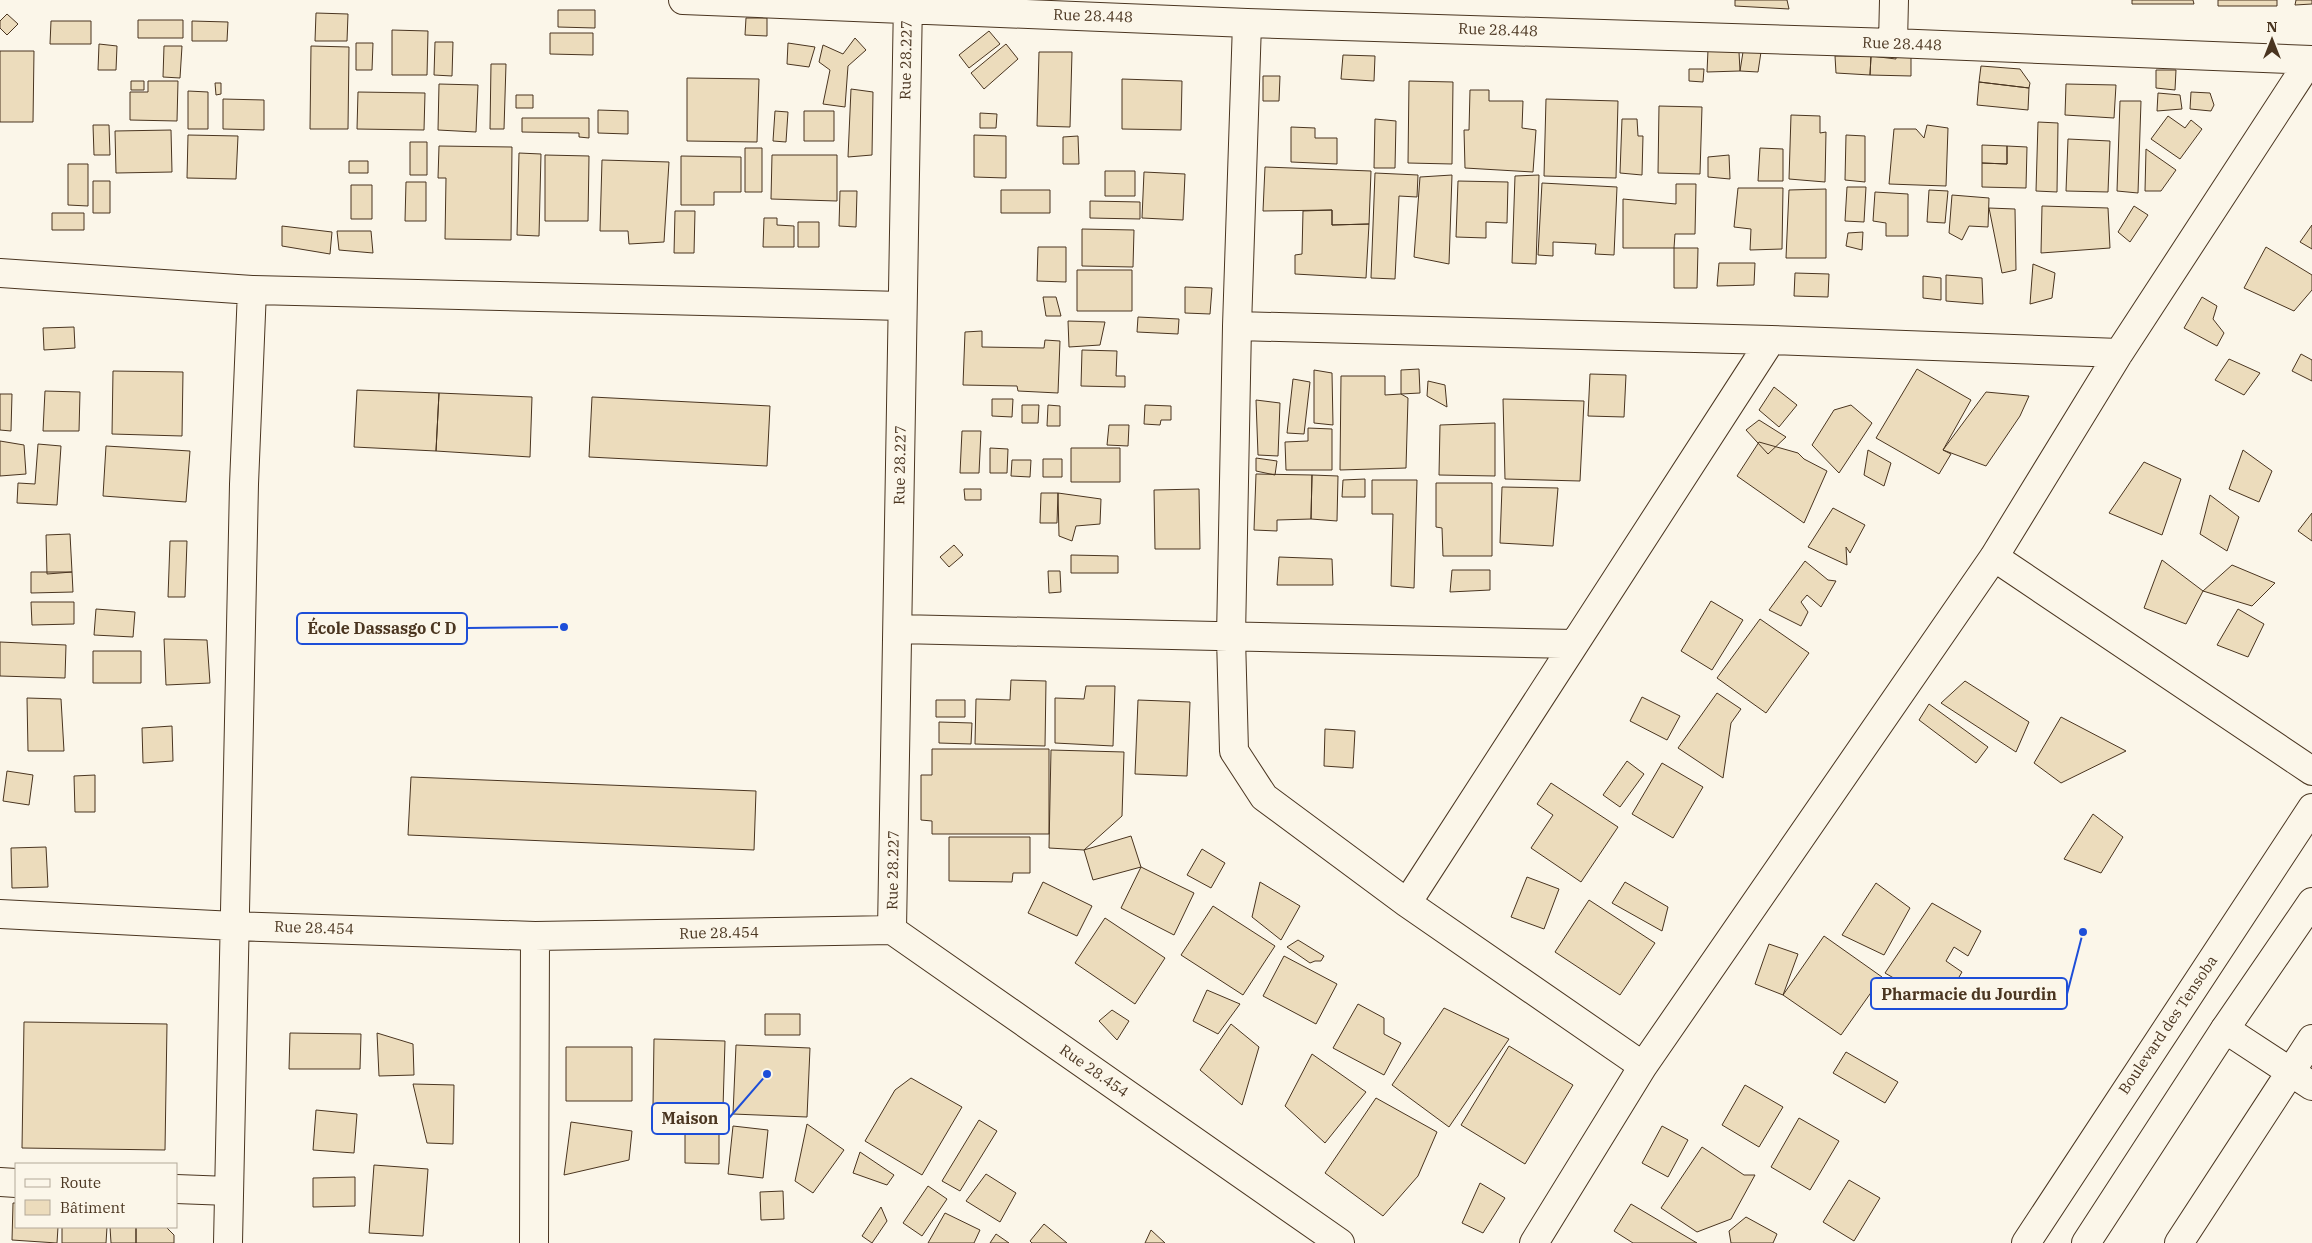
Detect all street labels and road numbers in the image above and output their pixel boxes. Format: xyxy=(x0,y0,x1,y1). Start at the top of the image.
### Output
street label: Rue 28.448 xyxy=(1053,5,1133,26)
street label: Rue 28.448 xyxy=(1458,19,1538,40)
street label: Rue 28.227 xyxy=(895,20,916,100)
street label: Rue 28.448 xyxy=(1862,33,1942,54)
street label: Rue 28.227 xyxy=(889,425,910,505)
street label: Rue 28.227 xyxy=(882,830,903,910)
street label: Rue 28.454 xyxy=(274,917,354,938)
street label: Rue 28.454 xyxy=(679,922,759,943)
street label: Boulevard des Tensoba xyxy=(2114,952,2221,1098)
street label: Rue 28.454 xyxy=(1056,1040,1132,1101)

